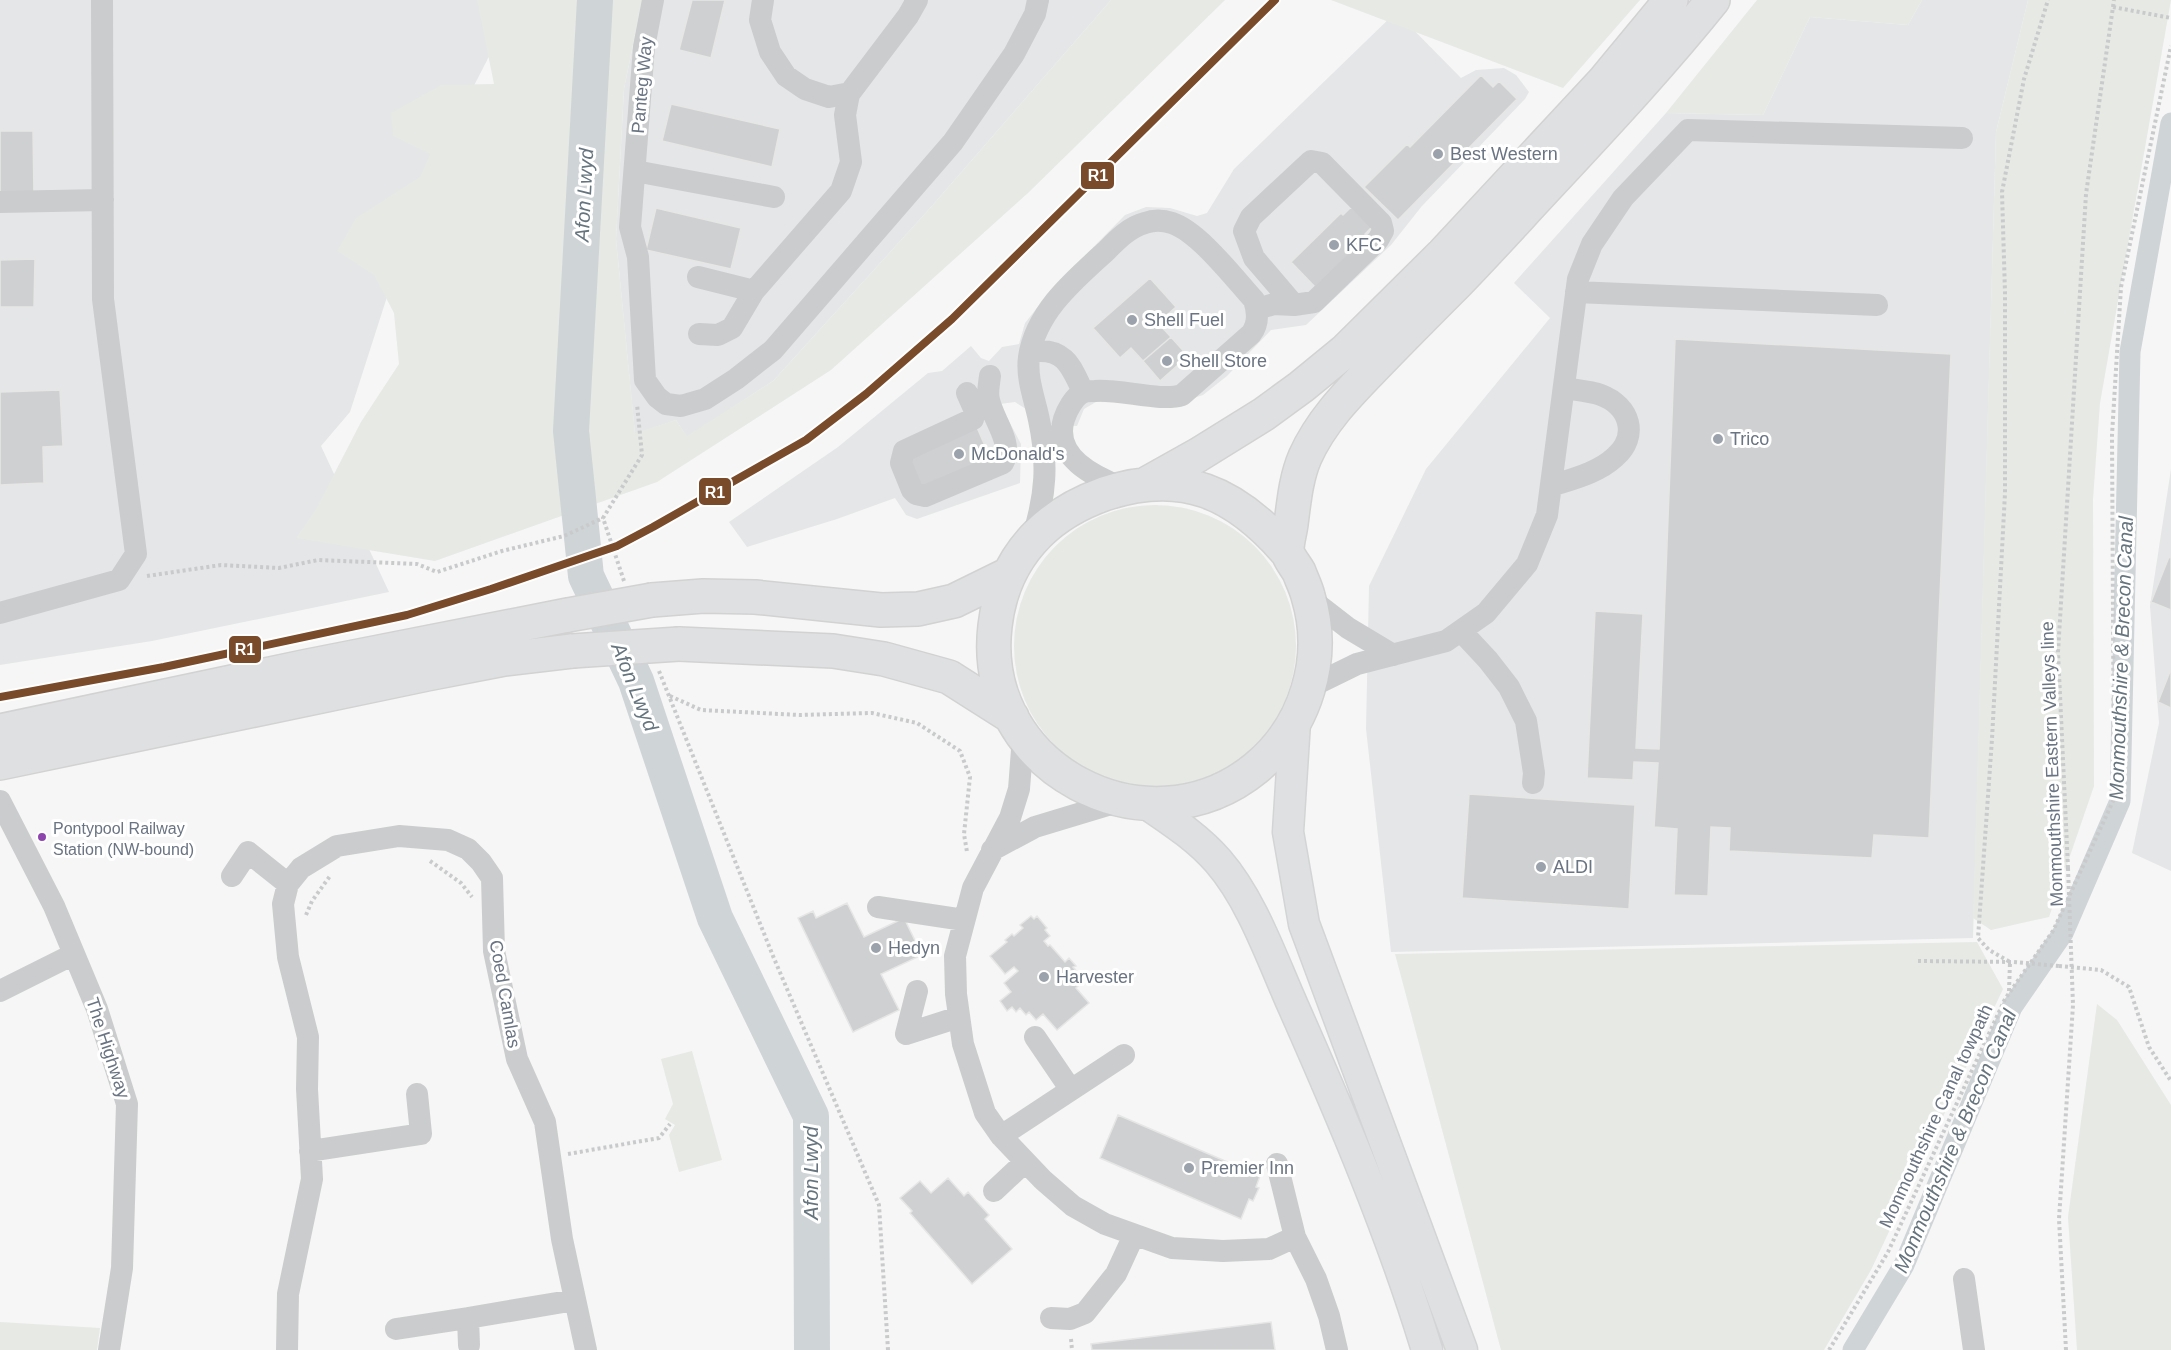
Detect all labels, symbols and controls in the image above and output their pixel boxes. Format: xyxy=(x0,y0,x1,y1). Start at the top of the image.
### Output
street label: Panteg Way xyxy=(628,36,656,134)
place label: Best Western xyxy=(1450,144,1558,164)
water label: Afon Lwyd xyxy=(571,147,597,243)
marker: Best Western xyxy=(1431,147,1445,161)
line badge: R1 xyxy=(1080,161,1115,190)
text: R1 xyxy=(1088,167,1108,184)
place label: KFC xyxy=(1346,235,1382,255)
marker: KFC xyxy=(1327,238,1341,252)
place label: Shell Fuel xyxy=(1144,310,1224,330)
marker: Shell Fuel xyxy=(1125,313,1139,327)
place label: Shell Store xyxy=(1179,351,1267,371)
marker: Shell Store xyxy=(1160,354,1174,368)
place label: Trico xyxy=(1730,429,1769,449)
marker: Trico xyxy=(1711,432,1725,446)
place label: McDonald's xyxy=(971,444,1064,464)
marker: McDonald's xyxy=(952,447,966,461)
line badge: R1 xyxy=(698,477,732,506)
text: R1 xyxy=(705,484,725,501)
water label: Monmouthshire & Brecon Canal xyxy=(2105,515,2137,800)
street label: Monmouthshire Eastern Valleys line xyxy=(2037,621,2067,907)
line badge: R1 xyxy=(228,635,262,664)
water label: Afon Lwyd xyxy=(607,639,663,735)
text: R1 xyxy=(235,641,255,658)
place label: Pontypool Railway Station (NW-bound) xyxy=(53,820,194,858)
marker: Pontypool Railway Station (NW-bound) xyxy=(36,831,48,843)
place label: ALDI xyxy=(1553,857,1593,877)
marker: ALDI xyxy=(1534,860,1548,874)
place label: Hedyn xyxy=(888,938,940,958)
street label: Coed Camlas xyxy=(486,939,524,1049)
marker: Hedyn xyxy=(869,941,883,955)
place label: Harvester xyxy=(1056,967,1134,987)
marker: Harvester xyxy=(1037,970,1051,984)
street label: The Highway xyxy=(82,995,134,1101)
street label: Monmouthshire Canal towpath xyxy=(1875,1001,1997,1231)
water label: Monmouthshire & Brecon Canal xyxy=(1889,1006,2021,1276)
water label: Afon Lwyd xyxy=(800,1125,822,1221)
place label: Premier Inn xyxy=(1201,1158,1294,1178)
marker: Premier Inn xyxy=(1182,1161,1196,1175)

